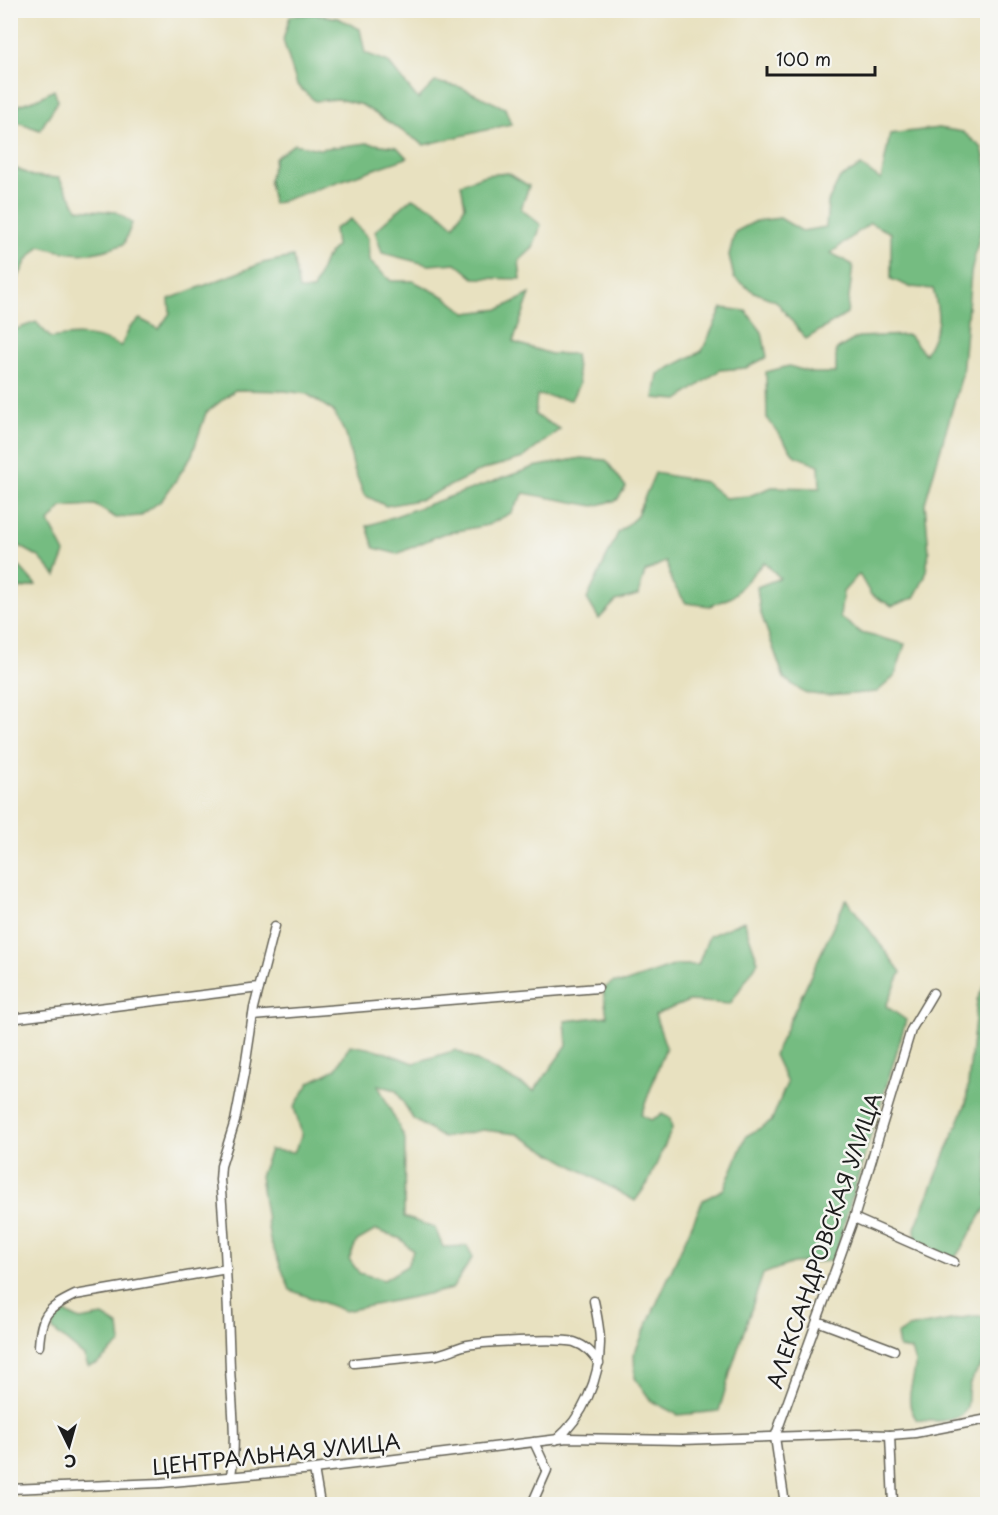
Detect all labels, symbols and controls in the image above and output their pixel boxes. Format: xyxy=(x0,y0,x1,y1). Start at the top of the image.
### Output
scale bar xyxy=(767,39,875,77)
text: 100 m xyxy=(776,45,831,72)
street label: АЛЕКСАНДРОВСКАЯ УЛИЦА xyxy=(757,1088,889,1392)
north arrow xyxy=(39,1416,99,1476)
street label: ЦЕНТРАЛЬНАЯ УЛИЦА xyxy=(150,1424,402,1482)
text: С xyxy=(63,1449,77,1474)

